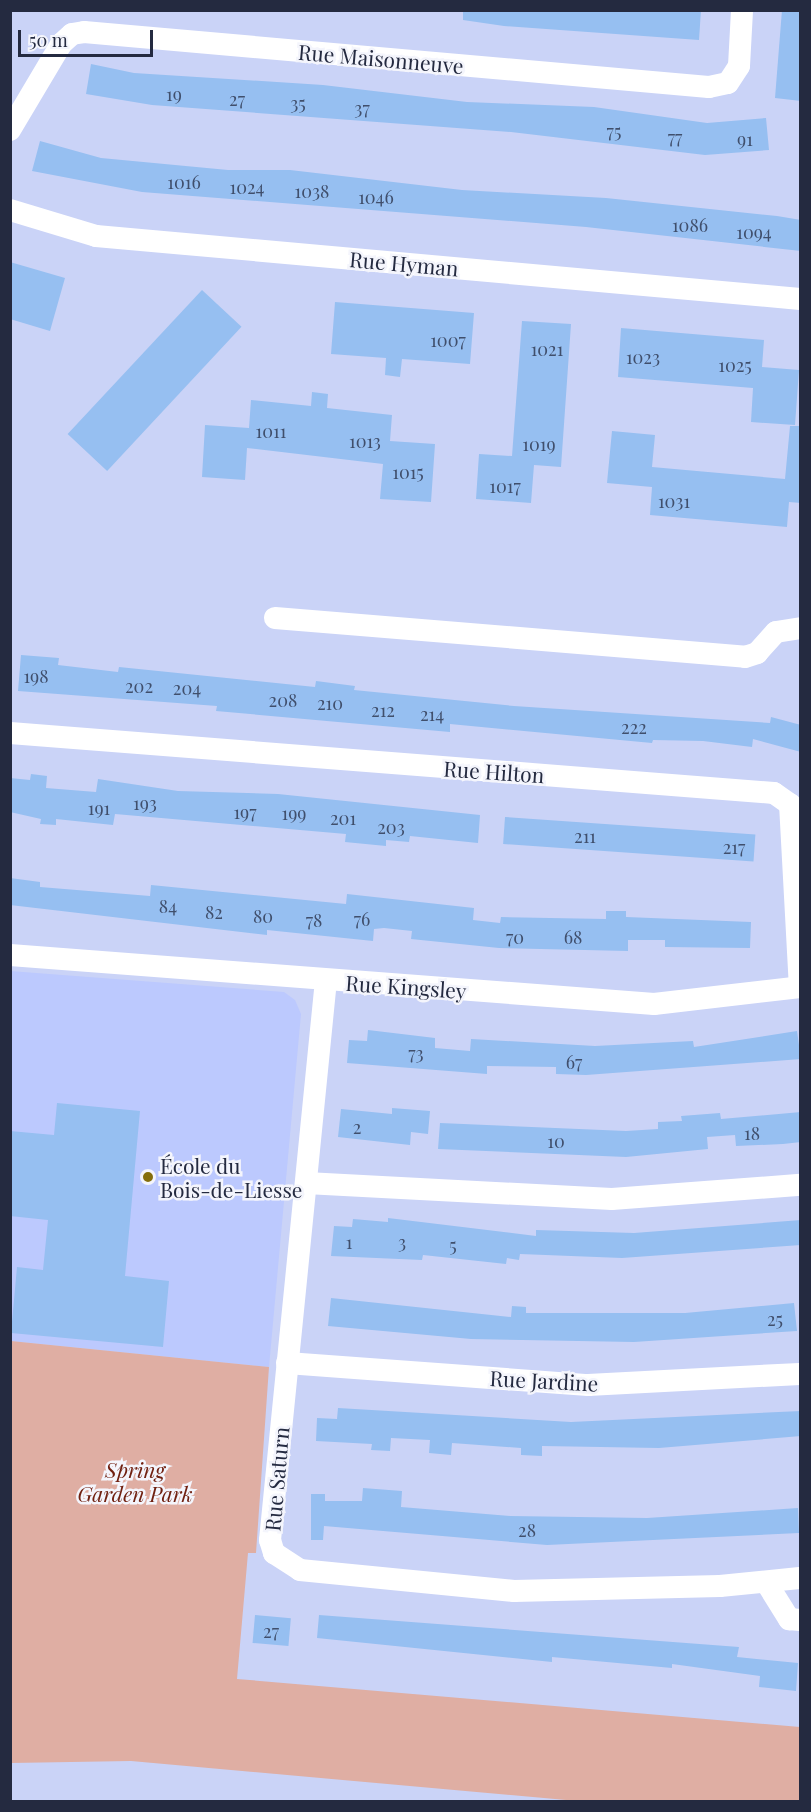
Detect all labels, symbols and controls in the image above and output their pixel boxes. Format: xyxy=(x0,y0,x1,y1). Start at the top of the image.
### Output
scale bar xyxy=(21,18,156,56)
text: 50 m xyxy=(29,28,68,52)
street label: Rue Maisonneuve xyxy=(297,38,465,78)
house number: 19 xyxy=(166,83,182,105)
house number: 27 xyxy=(229,88,245,110)
house number: 35 xyxy=(290,92,306,114)
house number: 37 xyxy=(354,97,370,119)
house number: 75 xyxy=(607,120,621,142)
house number: 77 xyxy=(668,126,682,148)
house number: 91 xyxy=(737,128,753,150)
house number: 1016 xyxy=(167,171,201,193)
house number: 1024 xyxy=(230,176,264,198)
house number: 1038 xyxy=(295,180,329,202)
house number: 1046 xyxy=(358,186,394,208)
house number: 1086 xyxy=(672,214,708,236)
house number: 1094 xyxy=(736,221,772,243)
street label: Rue Hyman xyxy=(348,246,460,280)
house number: 1007 xyxy=(430,329,466,351)
house number: 1021 xyxy=(531,338,563,360)
house number: 1023 xyxy=(626,346,660,368)
house number: 1025 xyxy=(718,354,752,376)
house number: 1011 xyxy=(256,420,286,442)
house number: 1013 xyxy=(349,430,381,452)
house number: 1019 xyxy=(522,433,556,455)
house number: 1015 xyxy=(392,461,424,483)
house number: 1017 xyxy=(489,475,521,497)
house number: 1031 xyxy=(658,490,690,512)
house number: 198 xyxy=(23,665,49,687)
house number: 202 xyxy=(125,675,153,697)
house number: 204 xyxy=(173,677,201,699)
house number: 208 xyxy=(269,689,297,711)
house number: 210 xyxy=(317,692,343,714)
house number: 212 xyxy=(371,699,395,721)
house number: 214 xyxy=(420,703,444,725)
house number: 222 xyxy=(621,716,647,738)
street label: Rue Hilton xyxy=(443,755,545,787)
house number: 193 xyxy=(133,792,157,814)
house number: 191 xyxy=(88,797,110,819)
house number: 197 xyxy=(233,801,257,823)
house number: 199 xyxy=(282,802,306,824)
house number: 201 xyxy=(330,807,356,829)
house number: 203 xyxy=(377,816,405,838)
house number: 211 xyxy=(574,825,596,847)
house number: 217 xyxy=(723,836,745,858)
house number: 84 xyxy=(159,895,177,917)
house number: 82 xyxy=(205,901,223,923)
house number: 80 xyxy=(253,905,273,927)
house number: 76 xyxy=(354,908,370,930)
house number: 78 xyxy=(306,909,322,931)
house number: 70 xyxy=(506,926,524,948)
house number: 68 xyxy=(564,926,582,948)
street label: Rue Kingsley xyxy=(345,969,467,1003)
house number: 73 xyxy=(408,1042,424,1064)
house number: 67 xyxy=(566,1051,582,1073)
house number: 2 xyxy=(353,1116,361,1138)
house number: 18 xyxy=(744,1122,760,1144)
house number: 10 xyxy=(547,1130,565,1152)
place label: École du Bois-de-Liesse xyxy=(160,1152,302,1202)
marker: École du Bois-de-Liesse xyxy=(141,1170,155,1184)
house number: 1 xyxy=(346,1231,352,1253)
house number: 3 xyxy=(398,1231,406,1253)
house number: 5 xyxy=(449,1234,457,1256)
house number: 25 xyxy=(767,1308,783,1330)
street label: Rue Jardine xyxy=(489,1365,599,1395)
street label: Rue Saturn xyxy=(259,1426,293,1532)
park label: Spring Garden Park xyxy=(77,1456,193,1506)
house number: 28 xyxy=(518,1519,536,1541)
house number: 27 xyxy=(263,1620,279,1642)

